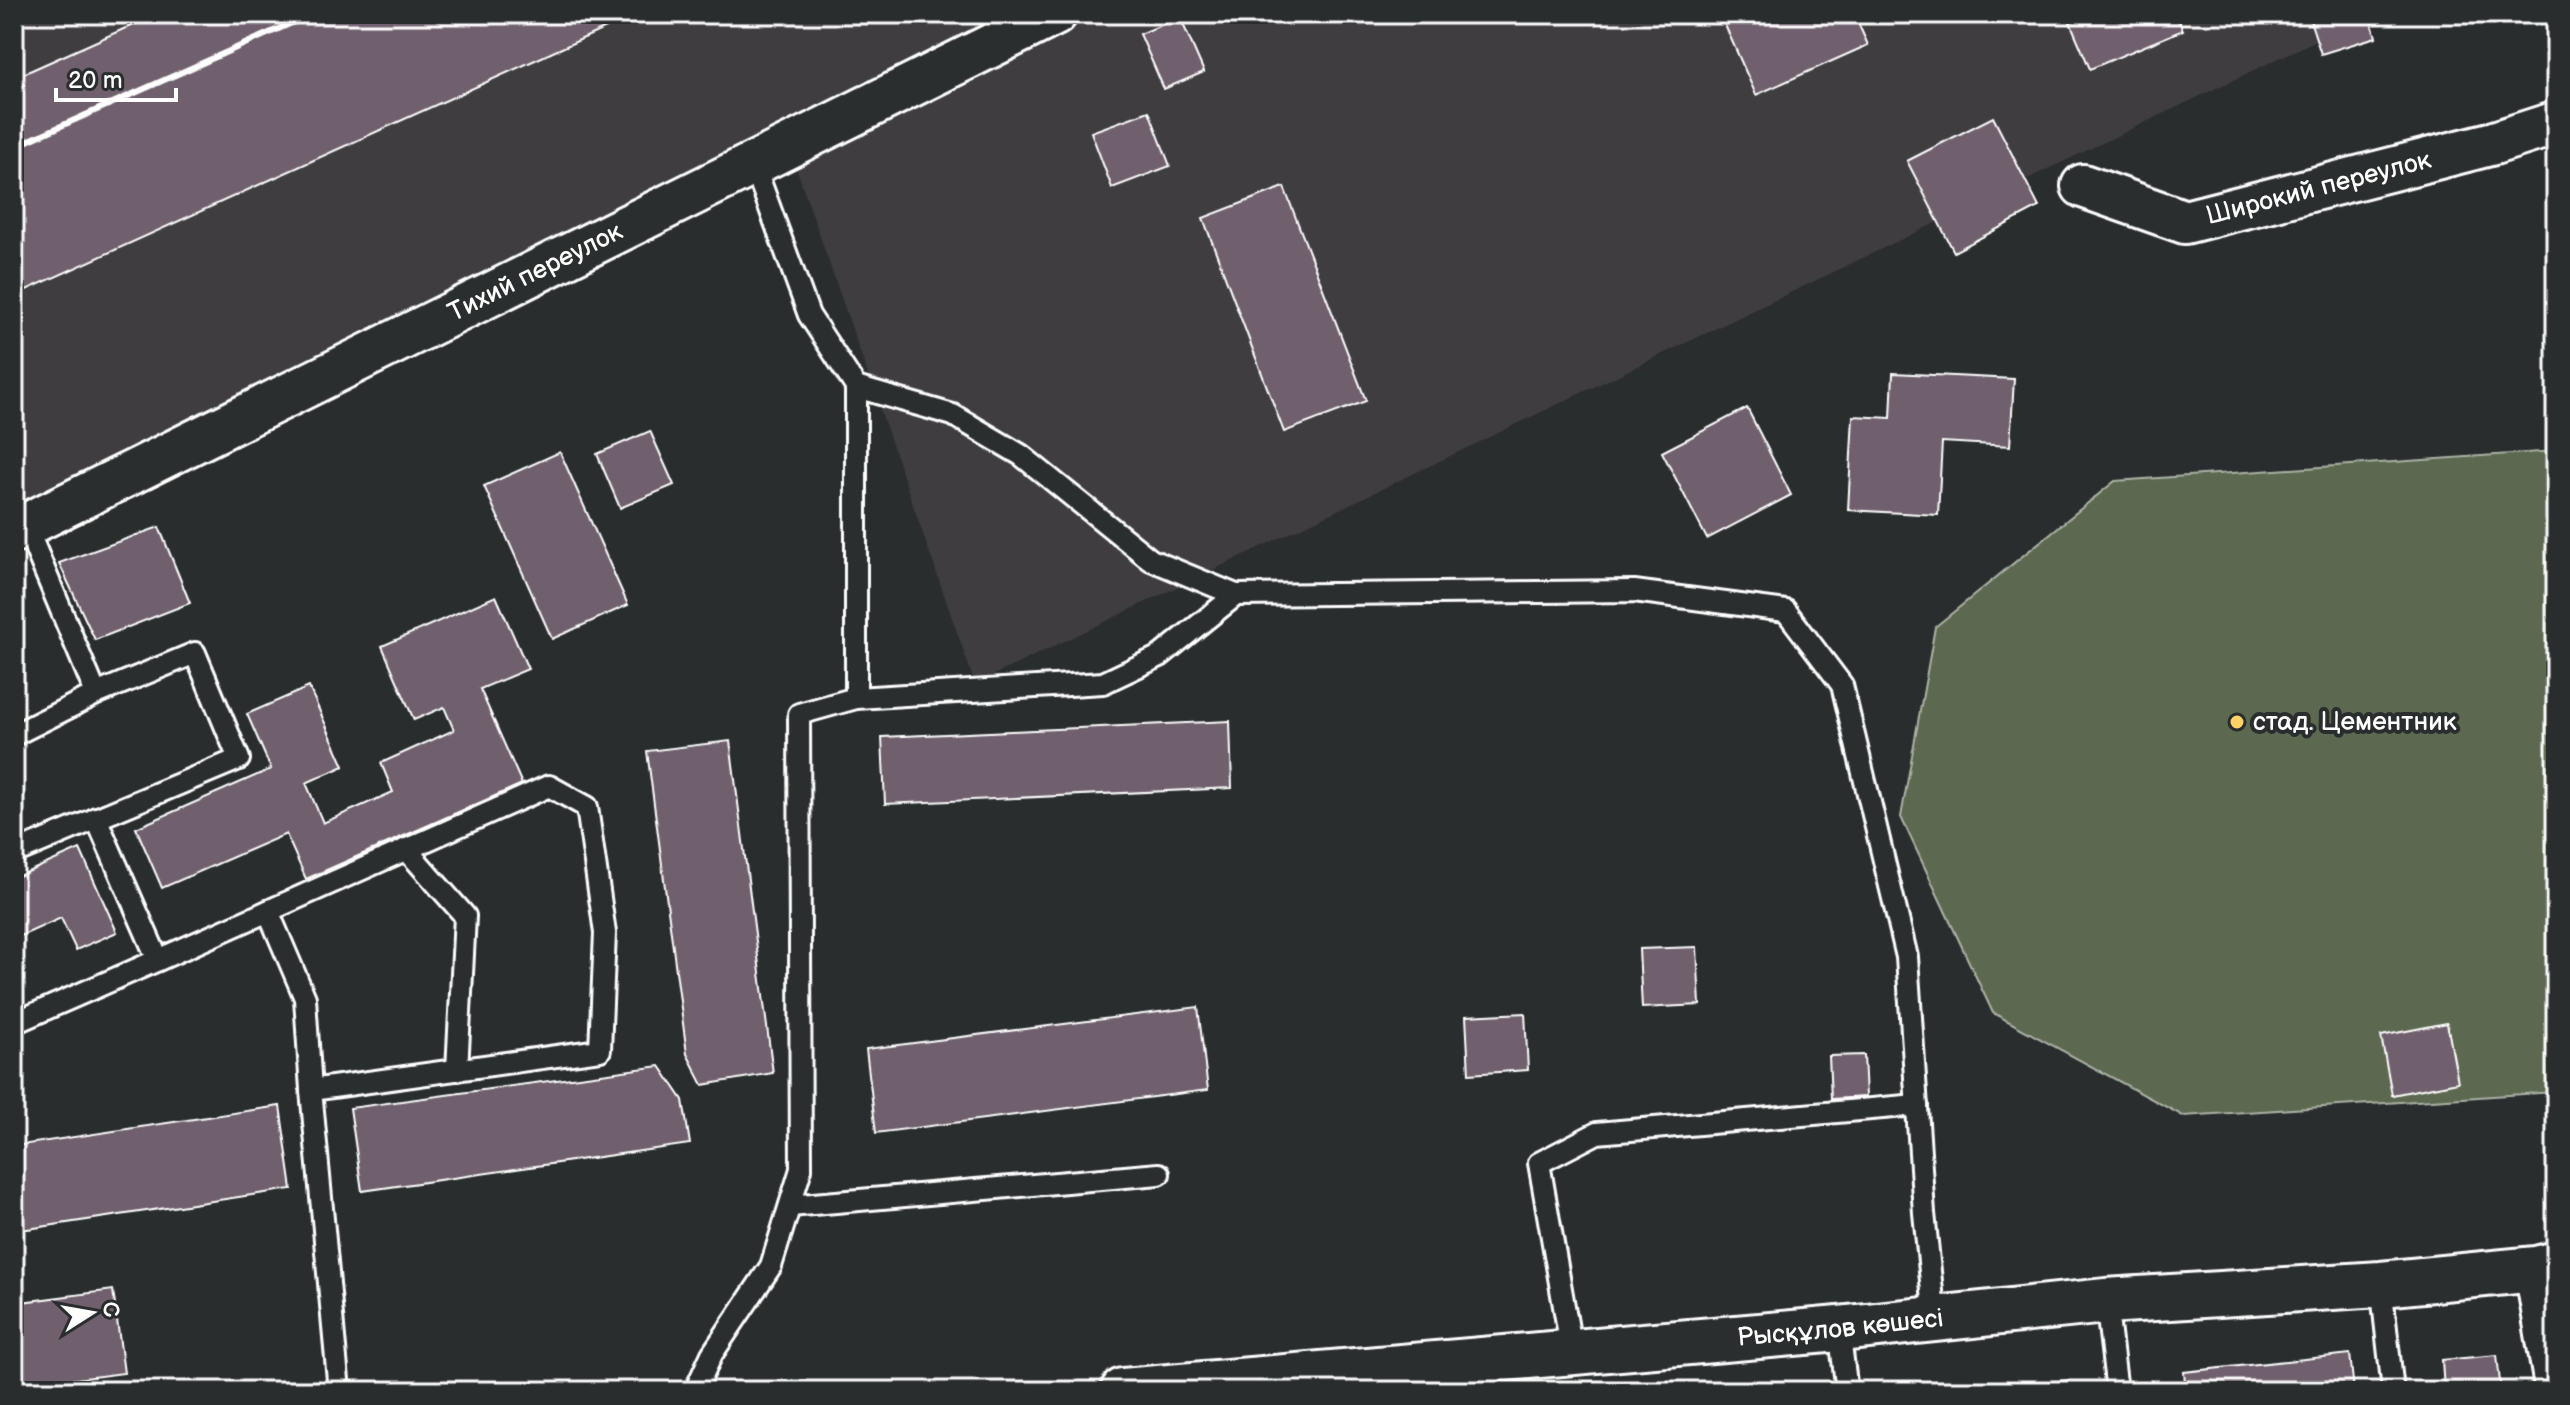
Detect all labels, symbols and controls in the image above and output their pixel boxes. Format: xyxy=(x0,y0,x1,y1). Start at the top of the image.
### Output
scale bar xyxy=(56,52,176,102)
text: 20 m xyxy=(68,66,123,95)
street label: Широкий переулок xyxy=(2203,144,2434,231)
street label: Тихий переулок xyxy=(443,216,628,328)
place label: стад. Цементник xyxy=(2253,707,2457,738)
marker: стад. Цементник xyxy=(2228,713,2246,731)
north arrow xyxy=(52,1273,132,1353)
text: С xyxy=(95,1299,125,1320)
street label: Рысқұлов көшесі xyxy=(1736,1303,1945,1353)

